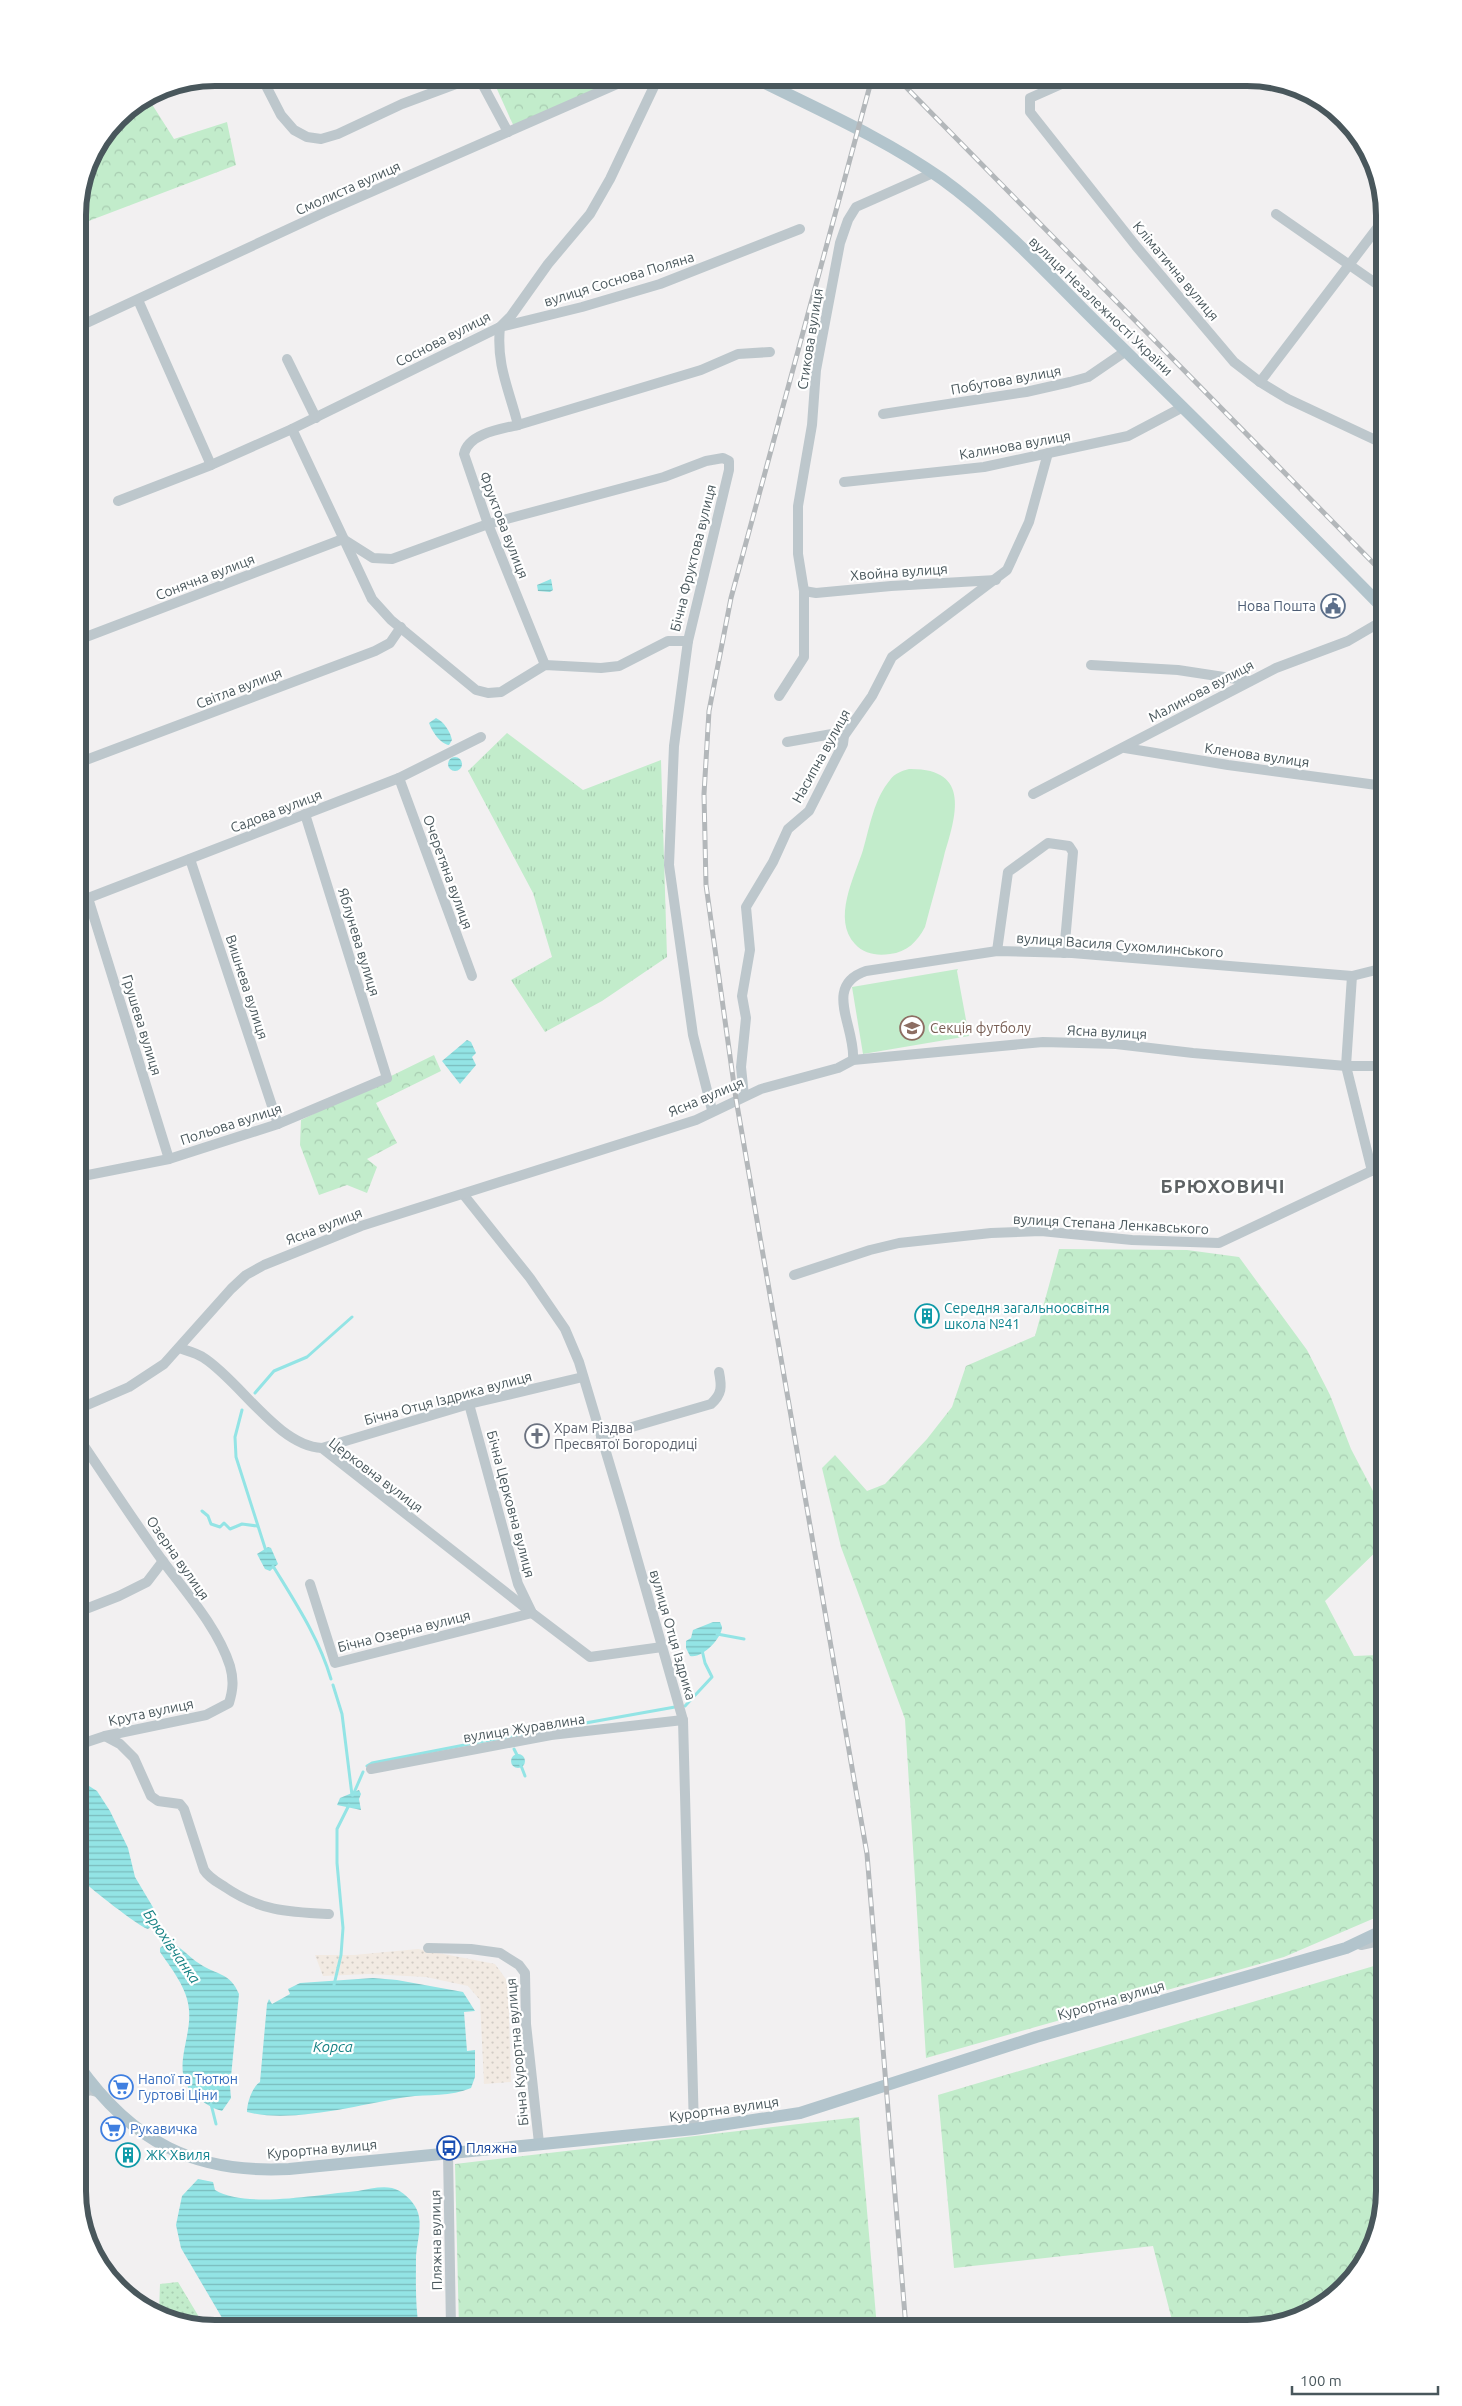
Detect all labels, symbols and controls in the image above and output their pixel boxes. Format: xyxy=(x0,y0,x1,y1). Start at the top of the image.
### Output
street label: Смолиста вулиця xyxy=(293,158,403,218)
street label: Кліматична вулиця xyxy=(1130,218,1222,324)
street label: вулиця Незалежності України xyxy=(1026,233,1176,379)
street label: вулиця Соснова Поляна xyxy=(542,249,696,309)
street label: Стикова вулиця xyxy=(794,287,826,391)
street label: Соснова вулиця xyxy=(393,308,493,370)
street label: Побутова вулиця xyxy=(949,362,1063,398)
street label: Калинова вулиця xyxy=(958,427,1072,463)
street label: Фруктова вулиця xyxy=(476,469,532,581)
street label: Бічна Фруктова вулиця xyxy=(667,483,719,633)
street label: Сонячна вулиця xyxy=(153,551,257,603)
street label: Хвойна вулиця xyxy=(850,561,948,583)
public building icon: Нова Пошта xyxy=(1320,593,1346,619)
place label: Нова Пошта xyxy=(1237,598,1316,614)
street label: Малинова вулиця xyxy=(1146,657,1256,725)
street label: Світла вулиця xyxy=(194,664,284,712)
street label: Насипна вулиця xyxy=(789,706,853,806)
street label: Кленова вулиця xyxy=(1204,740,1310,770)
street label: Садова вулиця xyxy=(228,786,324,836)
street label: Очеретяна вулиця xyxy=(420,813,476,931)
street label: Яблунева вулиця xyxy=(335,886,383,998)
street label: вулиця Василя Сухомлинського xyxy=(1016,930,1224,960)
street label: Вишнева вулиця xyxy=(223,933,271,1041)
street label: Грушева вулиця xyxy=(119,973,165,1077)
school or university icon: Секція футболу xyxy=(899,1015,925,1041)
place label: Секція футболу xyxy=(930,1020,1031,1036)
street label: Ясна вулиця xyxy=(1067,1022,1147,1042)
street label: Ясна вулиця xyxy=(666,1074,746,1120)
street label: Польова вулиця xyxy=(178,1100,284,1148)
district label: БРЮХОВИЧІ xyxy=(1160,1175,1286,1197)
street label: Ясна вулиця xyxy=(284,1204,364,1248)
street label: вулиця Степана Ленкавського xyxy=(1013,1211,1209,1237)
place label: Середня загальноосвітня школа №41 xyxy=(944,1300,1110,1332)
building icon: Середня загальноосвітня школа №41 xyxy=(914,1303,940,1329)
street label: Бічна Отця Іздрика вулиця xyxy=(362,1368,534,1428)
place label: Храм Різдва Пресвятої Богородиці xyxy=(554,1420,697,1452)
church icon: Храм Різдва Пресвятої Богородиці xyxy=(524,1423,550,1449)
street label: Бічна Церковна вулиця xyxy=(484,1429,538,1579)
street label: Церковна вулиця xyxy=(326,1434,426,1516)
street label: Озерна вулиця xyxy=(143,1513,213,1603)
street label: вулиця Отця Іздрика xyxy=(647,1568,699,1702)
street label: Бічна Озерна вулиця xyxy=(336,1607,472,1655)
street label: Крута вулиця xyxy=(107,1695,195,1729)
street label: вулиця Журавлина xyxy=(462,1710,586,1746)
water label: Брюхівчанка xyxy=(140,1906,204,1986)
street label: Бічна Курортна вулиця xyxy=(503,1977,531,2127)
street label: Курортна вулиця xyxy=(1056,1977,1166,2023)
water label: Корса xyxy=(313,2038,353,2055)
place label: Напої та Тютюн Гуртові Ціни xyxy=(138,2071,238,2103)
supermarket icon: Напої та Тютюн Гуртові Ціни xyxy=(108,2074,134,2100)
street label: Курортна вулиця xyxy=(668,2093,780,2125)
supermarket icon: Рукавичка xyxy=(100,2116,126,2142)
place label: Рукавичка xyxy=(130,2121,197,2137)
bus stop icon: Пляжна xyxy=(436,2135,462,2161)
street label: Курортна вулиця xyxy=(266,2136,378,2162)
place label: Пляжна xyxy=(466,2140,517,2156)
building icon: ЖК Хвиля xyxy=(115,2142,141,2168)
place label: ЖК Хвиля xyxy=(146,2147,210,2163)
street label: Пляжна вулиця xyxy=(427,2190,445,2290)
scale bar xyxy=(1292,2364,1438,2396)
text: 100 m xyxy=(1300,2372,1342,2389)

